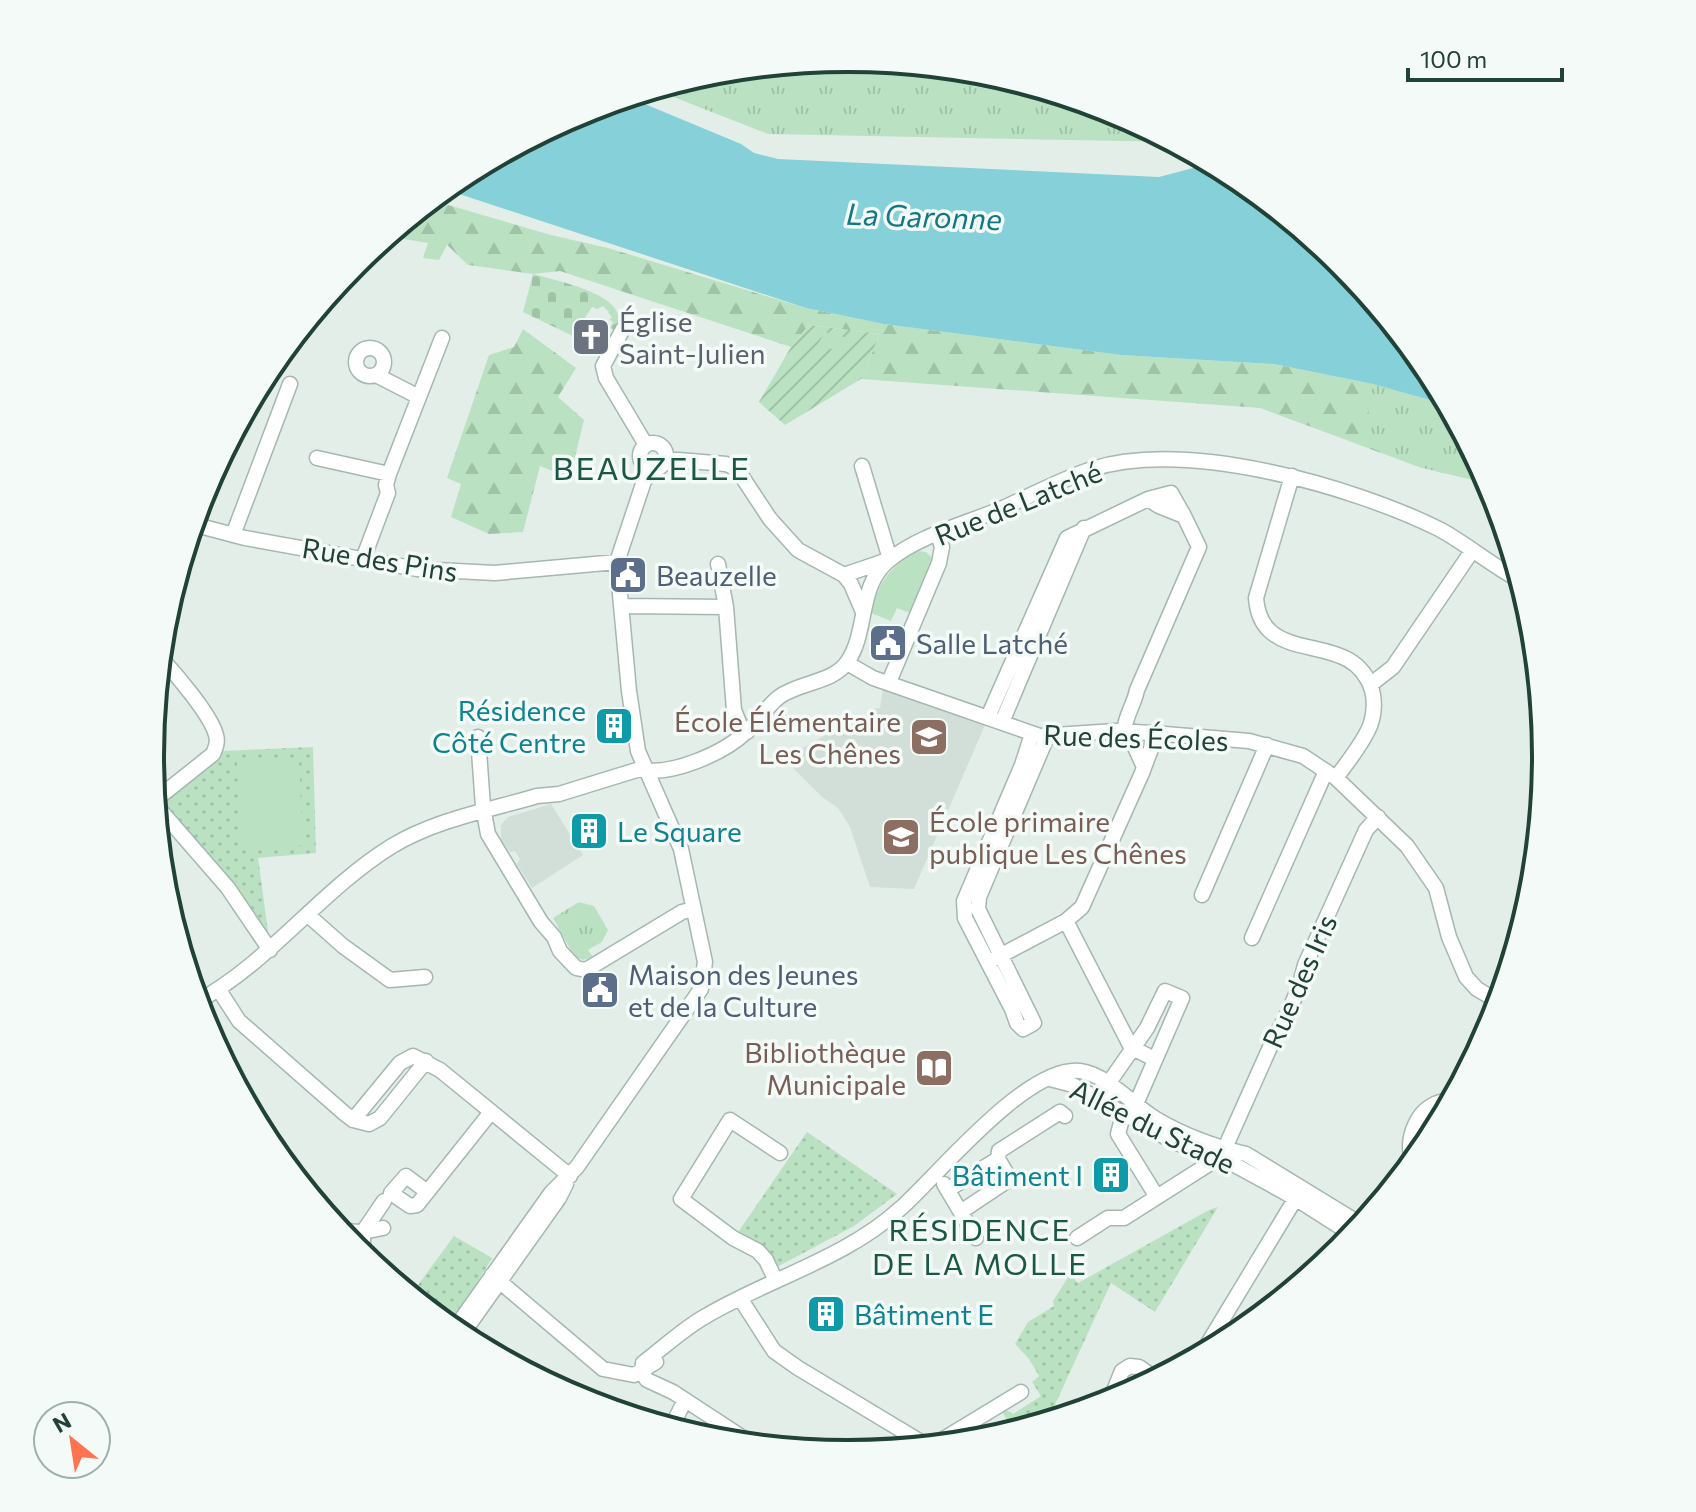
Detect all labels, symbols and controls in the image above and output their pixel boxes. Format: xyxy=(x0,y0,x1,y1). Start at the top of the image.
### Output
scale bar xyxy=(1408,32,1562,82)
text: 100 m xyxy=(1420,44,1487,73)
water label: La Garonne xyxy=(845,194,1003,236)
place label: Église Saint-Julien xyxy=(619,304,766,370)
church icon: Église Saint-Julien xyxy=(570,316,612,358)
district label: BEAUZELLE xyxy=(553,447,751,487)
street label: Rue de Latché xyxy=(929,454,1107,552)
street label: Rue des Pins xyxy=(300,530,460,588)
public building icon: Beauzelle xyxy=(607,554,649,596)
place label: Beauzelle xyxy=(656,558,777,592)
public building icon: Salle Latché xyxy=(867,622,909,664)
place label: Salle Latché xyxy=(916,626,1068,660)
place label: Résidence Côté Centre xyxy=(432,693,586,759)
place label: École Élémentaire Les Chênes xyxy=(674,704,901,770)
building icon: Résidence Côté Centre xyxy=(593,705,635,747)
school or university icon: École Élémentaire Les Chênes xyxy=(908,716,950,758)
street label: Rue des Écoles xyxy=(1043,717,1229,757)
place label: École primaire publique Les Chênes xyxy=(929,804,1187,870)
building icon: Le Square xyxy=(568,810,610,852)
place label: Le Square xyxy=(617,814,742,848)
school or university icon: École primaire publique Les Chênes xyxy=(880,816,922,858)
street label: Rue des Iris xyxy=(1255,909,1343,1053)
place label: Maison des Jeunes et de la Culture xyxy=(628,957,858,1023)
public building icon: Maison des Jeunes et de la Culture xyxy=(579,969,621,1011)
place label: Bibliothèque Municipale xyxy=(744,1035,906,1101)
library icon: Bibliothèque Municipale xyxy=(913,1047,955,1089)
street label: Allée du Stade xyxy=(1065,1072,1241,1180)
building icon: Bâtiment I xyxy=(1090,1154,1132,1196)
place label: Bâtiment I xyxy=(952,1158,1083,1192)
district label: RÉSIDENCE DE LA MOLLE xyxy=(872,1210,1088,1281)
building icon: Bâtiment E xyxy=(805,1293,847,1335)
place label: Bâtiment E xyxy=(854,1297,994,1331)
north arrow xyxy=(32,1400,112,1480)
text: N xyxy=(48,1406,76,1438)

